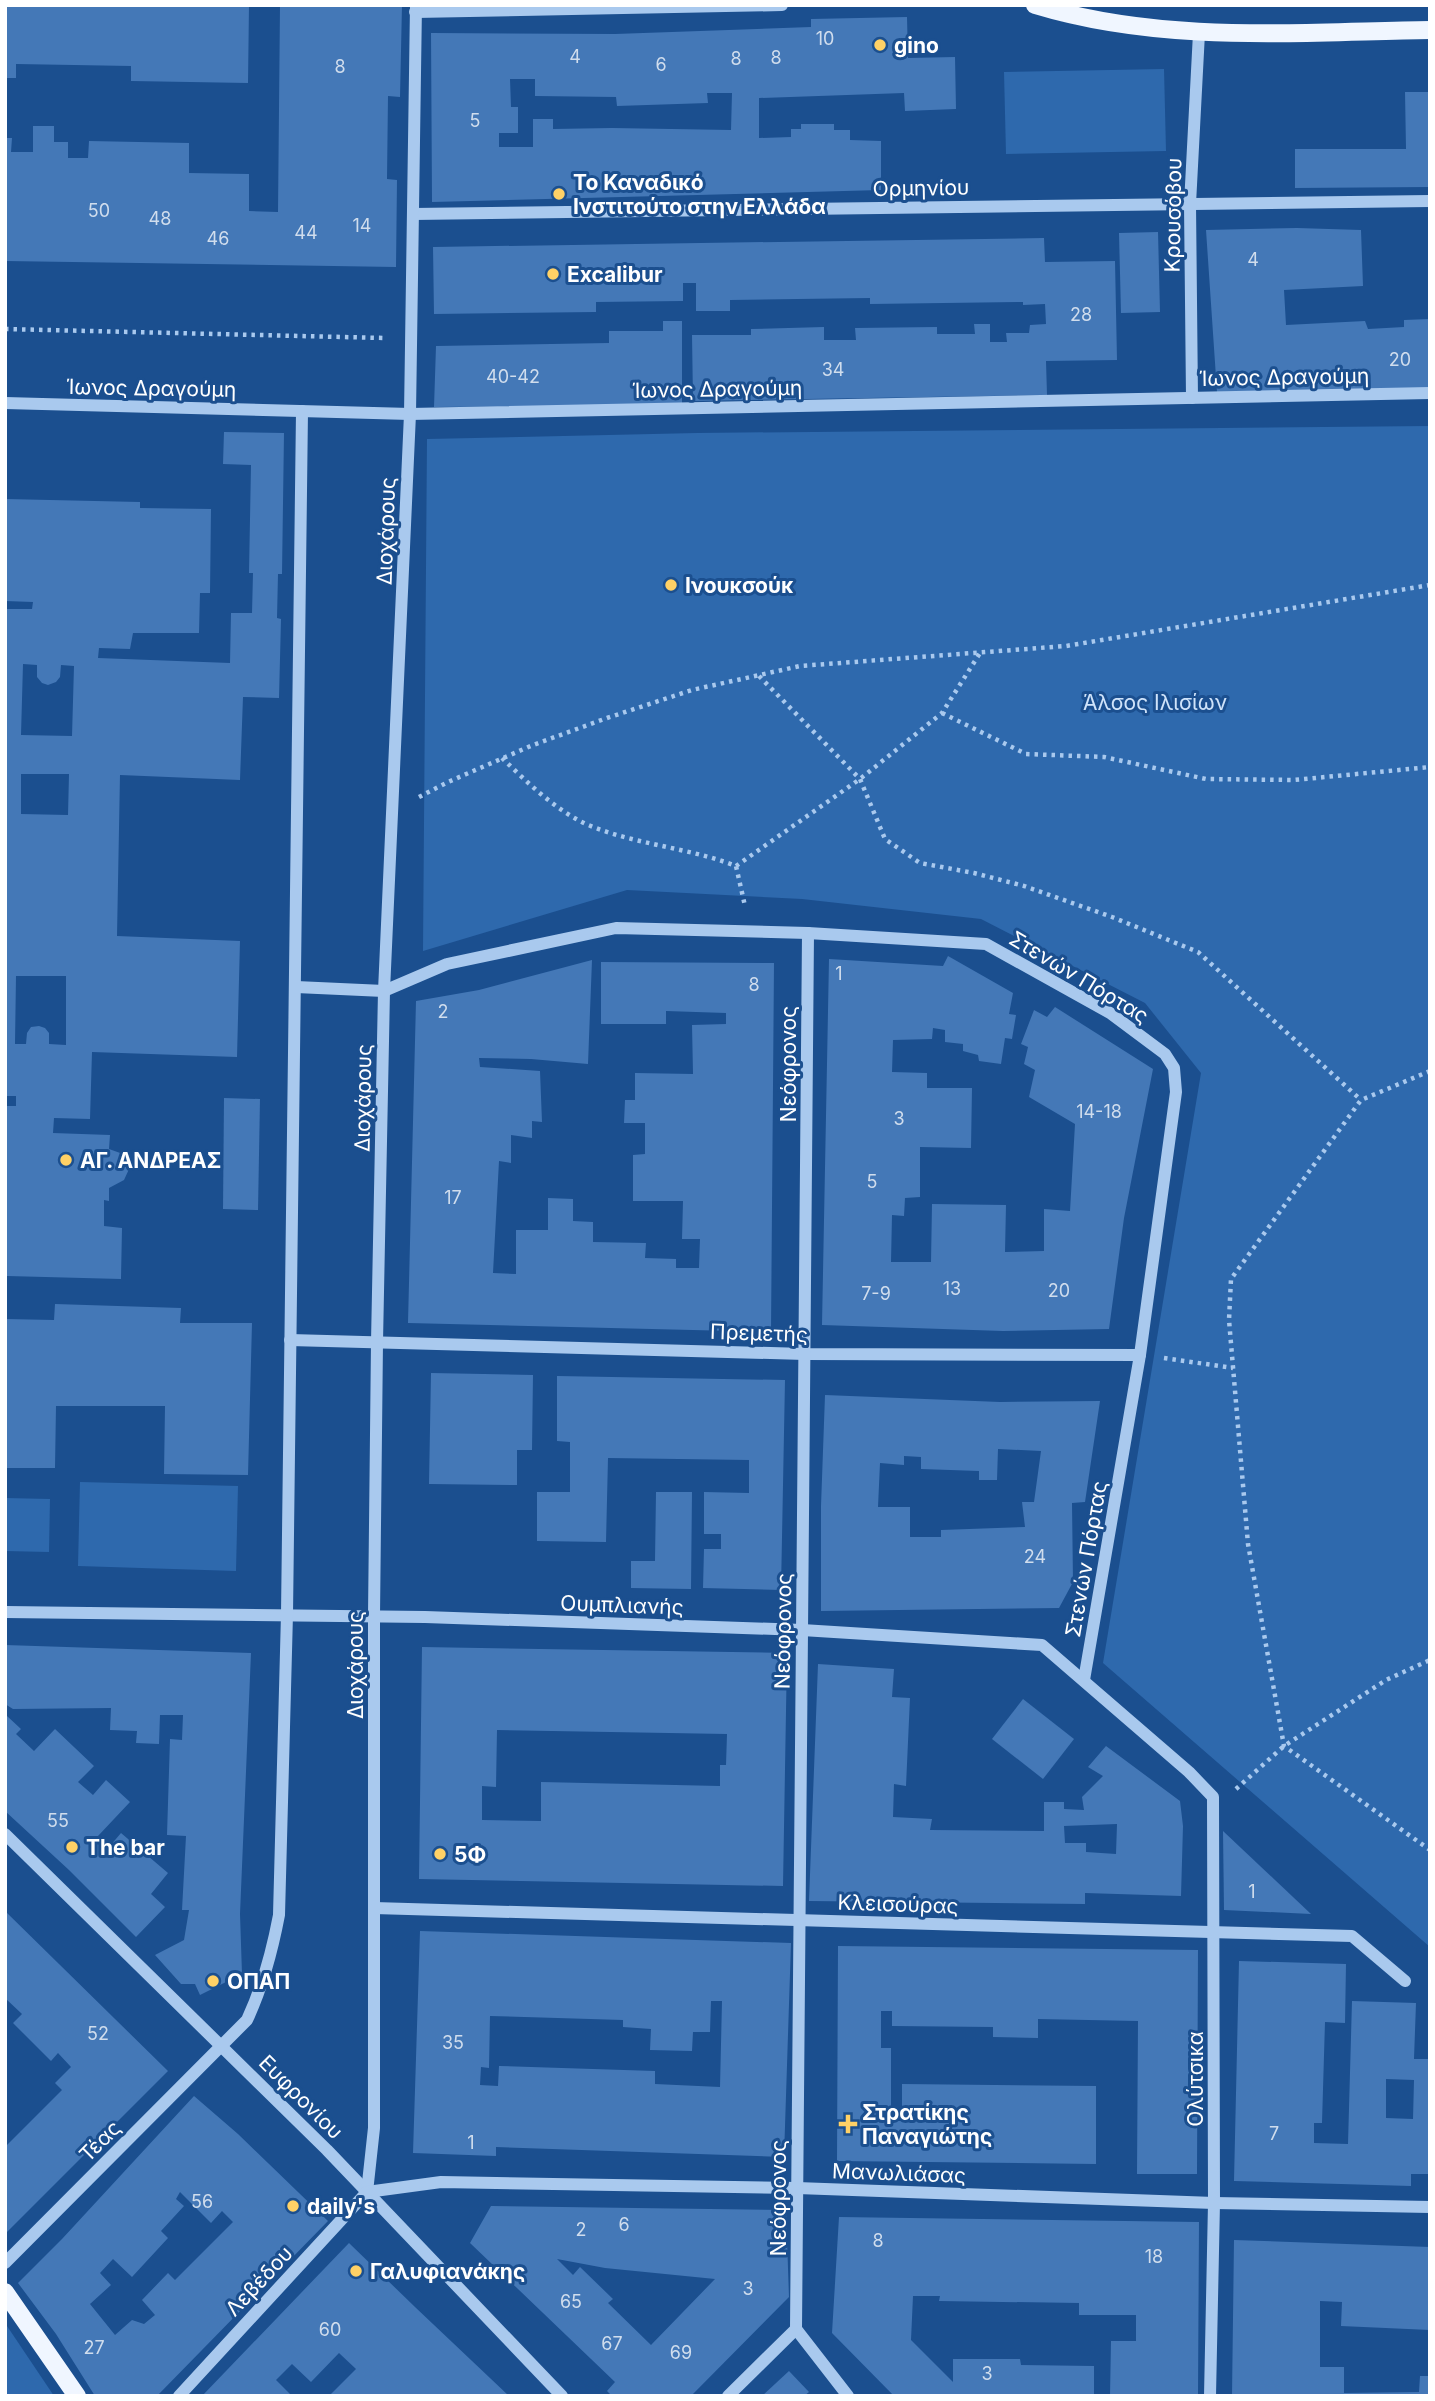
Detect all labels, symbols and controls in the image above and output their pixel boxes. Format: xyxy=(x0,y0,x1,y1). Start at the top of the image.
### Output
house number: 10 xyxy=(816,28,834,49)
place label: gino xyxy=(894,33,939,58)
marker: gino xyxy=(872,37,888,53)
house number: 4 xyxy=(569,46,581,67)
house number: 8 xyxy=(770,47,782,68)
house number: 8 xyxy=(730,48,742,69)
house number: 6 xyxy=(655,54,667,75)
house number: 8 xyxy=(334,56,346,77)
house number: 5 xyxy=(470,110,480,131)
street label: Κρουσόβου xyxy=(1159,157,1187,273)
place label: Το Καναδικό Ινστιτούτο στην Ελλάδα xyxy=(573,170,826,219)
street label: Ορμηνίου xyxy=(872,175,970,201)
marker: Το Καναδικό Ινστιτούτο στην Ελλάδα xyxy=(551,186,567,202)
house number: 50 xyxy=(88,200,110,221)
house number: 48 xyxy=(149,208,171,229)
house number: 14 xyxy=(353,215,371,236)
house number: 44 xyxy=(294,222,318,243)
house number: 46 xyxy=(207,228,229,249)
house number: 4 xyxy=(1247,249,1259,270)
place label: Excalibur xyxy=(567,262,663,287)
marker: Excalibur xyxy=(545,266,561,282)
house number: 28 xyxy=(1070,304,1092,325)
house number: 20 xyxy=(1389,349,1411,370)
house number: 34 xyxy=(822,359,844,380)
street label: Ίωνος Δραγούμη xyxy=(1199,363,1369,391)
house number: 40-42 xyxy=(486,366,540,387)
street label: Ίωνος Δραγούμη xyxy=(66,374,236,402)
street label: Ίωνος Δραγούμη xyxy=(632,375,802,403)
street label: Διοχάρους xyxy=(372,477,400,585)
place label: Ινουκσούκ xyxy=(685,573,794,598)
marker: Ινουκσούκ xyxy=(663,577,679,593)
park label: Άλσος Ιλισίων xyxy=(1083,690,1227,715)
street label: Στενών Πόρτας xyxy=(1005,926,1153,1028)
house number: 1 xyxy=(835,963,843,984)
house number: 8 xyxy=(748,974,760,995)
house number: 2 xyxy=(438,1001,448,1022)
street label: Νεόφρονος xyxy=(776,1006,801,1122)
street label: Διοχάρους xyxy=(350,1044,376,1152)
house number: 14-18 xyxy=(1076,1101,1122,1122)
house number: 3 xyxy=(893,1108,905,1129)
place label: ΑΓ. ΑΝΔΡΕΑΣ xyxy=(80,1148,221,1173)
marker: ΑΓ. ΑΝΔΡΕΑΣ xyxy=(58,1152,74,1168)
house number: 5 xyxy=(867,1171,877,1192)
house number: 17 xyxy=(444,1187,462,1208)
house number: 13 xyxy=(943,1278,961,1299)
house number: 20 xyxy=(1048,1280,1070,1301)
house number: 7-9 xyxy=(861,1283,891,1304)
street label: Πρεμετής xyxy=(710,1319,808,1347)
street label: Στενών Πόρτας xyxy=(1060,1479,1112,1639)
house number: 24 xyxy=(1024,1546,1046,1567)
street label: Νεόφρονος xyxy=(769,1573,797,1689)
street label: Ουμπλιανής xyxy=(560,1590,684,1620)
street label: Διοχάρους xyxy=(343,1611,368,1719)
house number: 55 xyxy=(47,1810,69,1831)
place label: The bar xyxy=(86,1835,165,1860)
marker: The bar xyxy=(64,1839,80,1855)
place label: 5Φ xyxy=(454,1842,486,1867)
marker: 5Φ xyxy=(432,1846,448,1862)
house number: 1 xyxy=(1248,1881,1256,1902)
street label: Κλεισούρας xyxy=(837,1889,959,1919)
place label: ΟΠΑΠ xyxy=(227,1969,290,1994)
marker: ΟΠΑΠ xyxy=(205,1973,221,1989)
house number: 52 xyxy=(87,2023,109,2044)
street label: Ολύτσικα xyxy=(1183,2031,1208,2127)
house number: 35 xyxy=(442,2032,464,2053)
street label: Ευφρονίου xyxy=(254,2050,348,2144)
place label: Στρατίκης Παναγιώτης xyxy=(862,2100,992,2149)
street label: Τέας xyxy=(74,2115,126,2167)
marker: Στρατίκης Παναγιώτης xyxy=(840,2116,856,2132)
house number: 7 xyxy=(1269,2123,1279,2144)
house number: 1 xyxy=(467,2132,475,2153)
street label: Νεόφρονος xyxy=(766,2140,791,2256)
street label: Μανωλιάσας xyxy=(832,2158,966,2188)
house number: 56 xyxy=(191,2191,213,2212)
place label: daily's xyxy=(307,2194,375,2219)
marker: daily's xyxy=(285,2198,301,2214)
house number: 6 xyxy=(618,2214,630,2235)
house number: 2 xyxy=(576,2219,586,2240)
house number: 8 xyxy=(872,2230,884,2251)
street label: Λεβέδου xyxy=(220,2241,298,2321)
house number: 18 xyxy=(1145,2246,1163,2267)
place label: Γαλυφιανάκης xyxy=(370,2259,525,2284)
marker: Γαλυφιανάκης xyxy=(348,2263,364,2279)
house number: 3 xyxy=(742,2278,754,2299)
house number: 65 xyxy=(560,2291,582,2312)
house number: 60 xyxy=(319,2319,341,2340)
house number: 67 xyxy=(601,2333,623,2354)
house number: 27 xyxy=(83,2337,105,2358)
house number: 69 xyxy=(670,2342,692,2363)
house number: 3 xyxy=(981,2363,993,2384)

